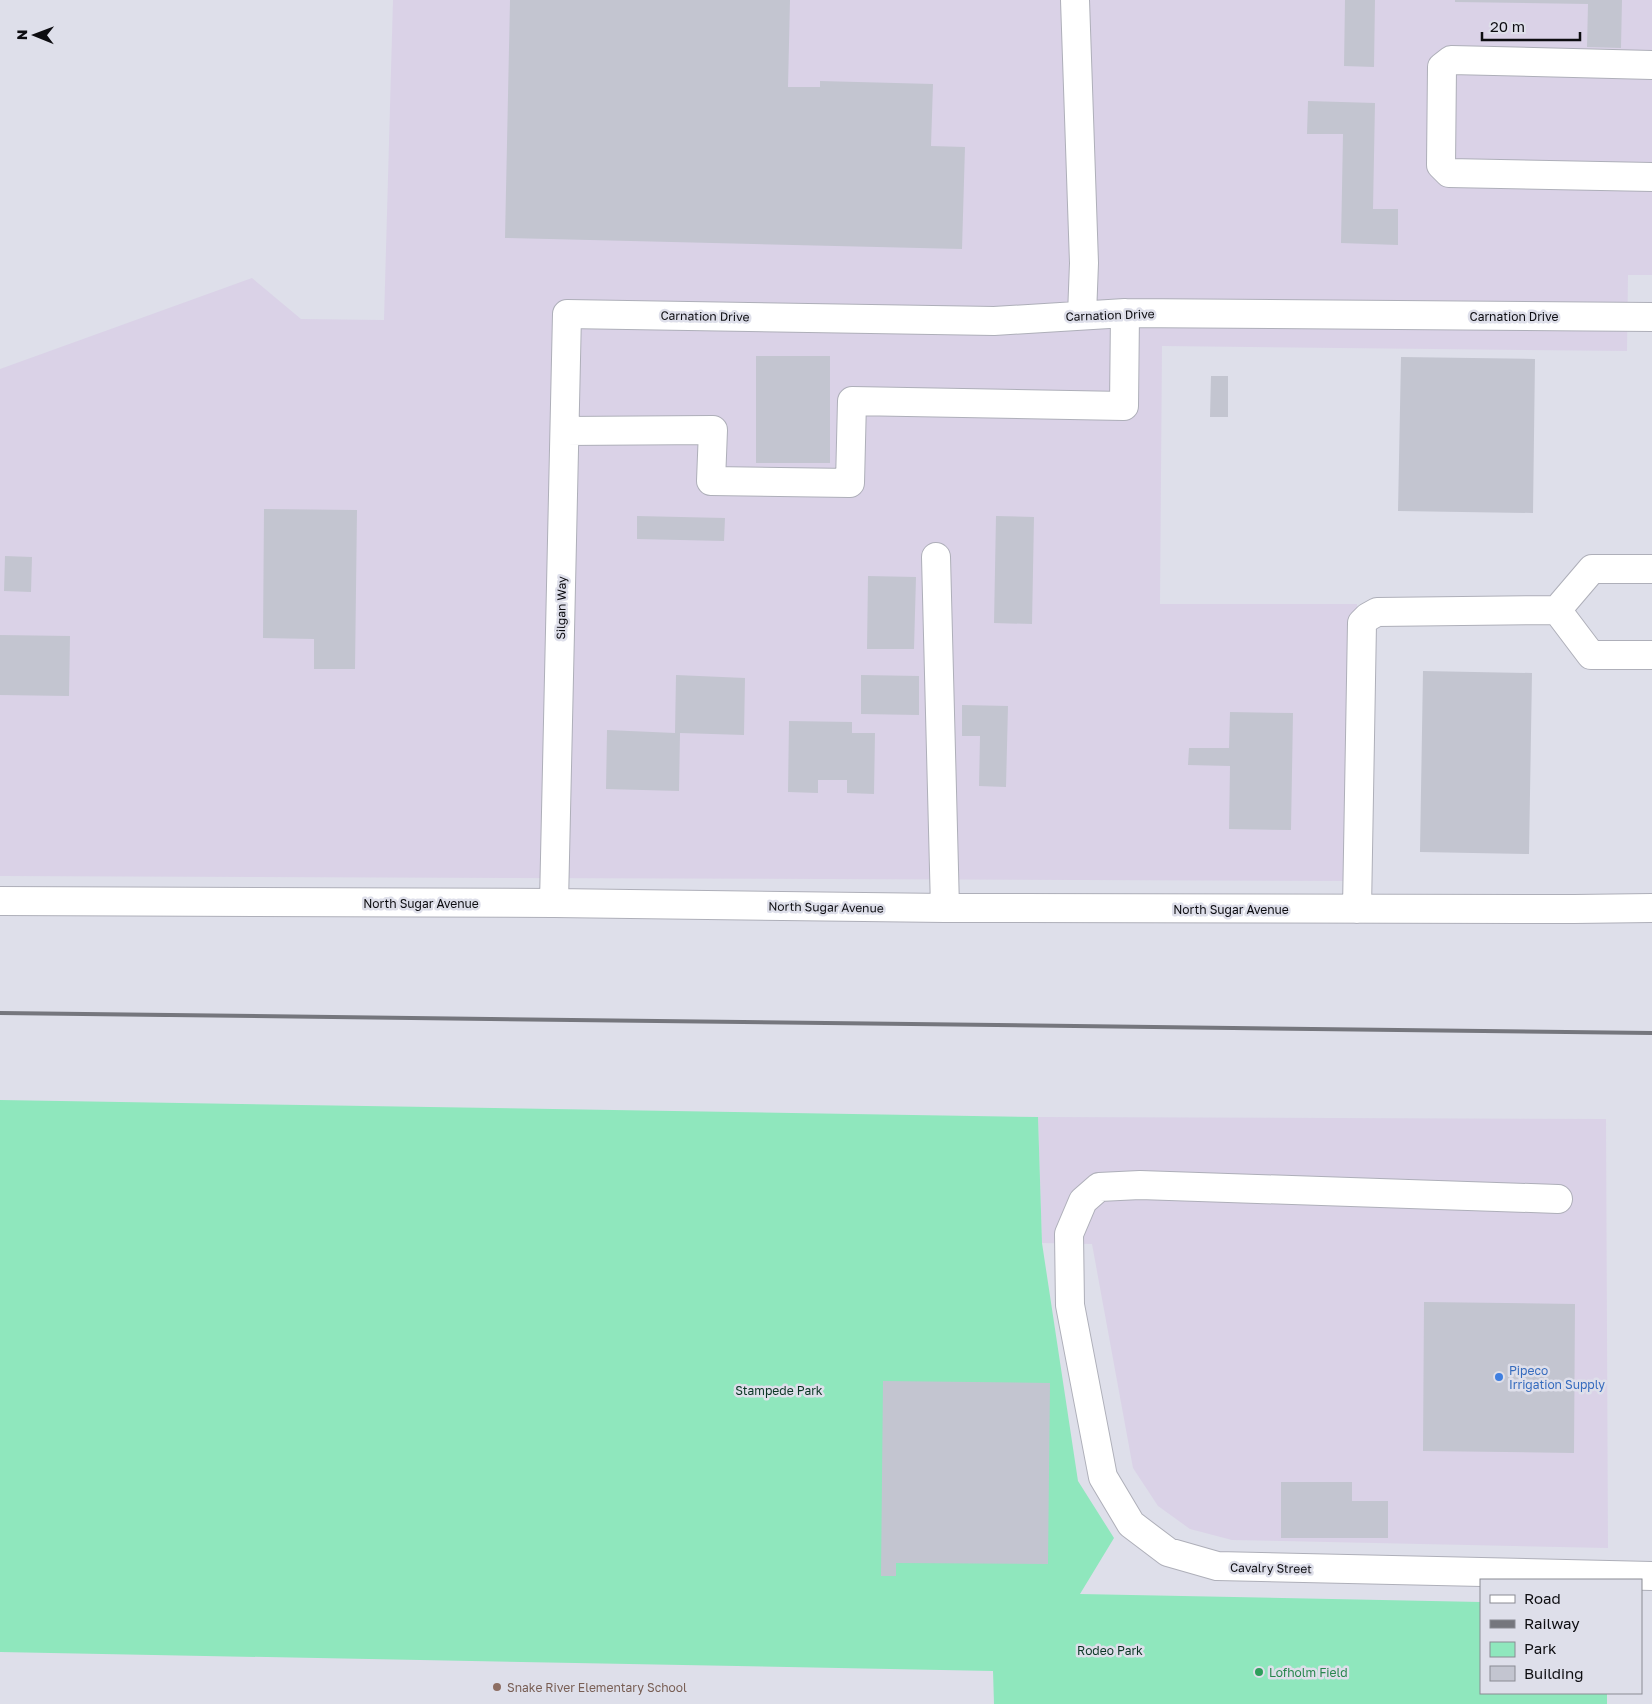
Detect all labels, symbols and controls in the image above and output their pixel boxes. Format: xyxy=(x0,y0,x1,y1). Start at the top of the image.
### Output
north arrow xyxy=(10,10,60,60)
scale bar xyxy=(1482,10,1580,42)
text: 20 m xyxy=(1490,17,1525,35)
text: N xyxy=(13,29,30,40)
street label: Carnation Drive xyxy=(1065,306,1155,324)
street label: Carnation Drive xyxy=(660,308,750,324)
street label: Carnation Drive xyxy=(1470,309,1559,324)
street label: Silgan Way xyxy=(553,576,569,640)
street label: North Sugar Avenue xyxy=(363,896,479,911)
street label: North Sugar Avenue xyxy=(768,898,884,916)
street label: North Sugar Avenue xyxy=(1173,902,1289,917)
place label: Pipeco Irrigation Supply xyxy=(1509,1363,1605,1392)
marker: Pipeco Irrigation Supply xyxy=(1493,1371,1505,1383)
park label: Stampede Park xyxy=(735,1383,823,1398)
street label: Cavalry Street xyxy=(1230,1560,1312,1576)
legend xyxy=(1480,1579,1642,1694)
text: Road xyxy=(1524,1589,1561,1607)
text: Railway xyxy=(1524,1614,1580,1632)
text: Park xyxy=(1524,1639,1557,1657)
park label: Rodeo Park xyxy=(1077,1643,1143,1658)
text: Building xyxy=(1524,1664,1584,1682)
place label: Lofholm Field xyxy=(1269,1665,1348,1680)
marker: Lofholm Field xyxy=(1253,1666,1265,1678)
place label: Snake River Elementary School xyxy=(507,1680,687,1695)
marker: Snake River Elementary School xyxy=(491,1681,503,1693)

